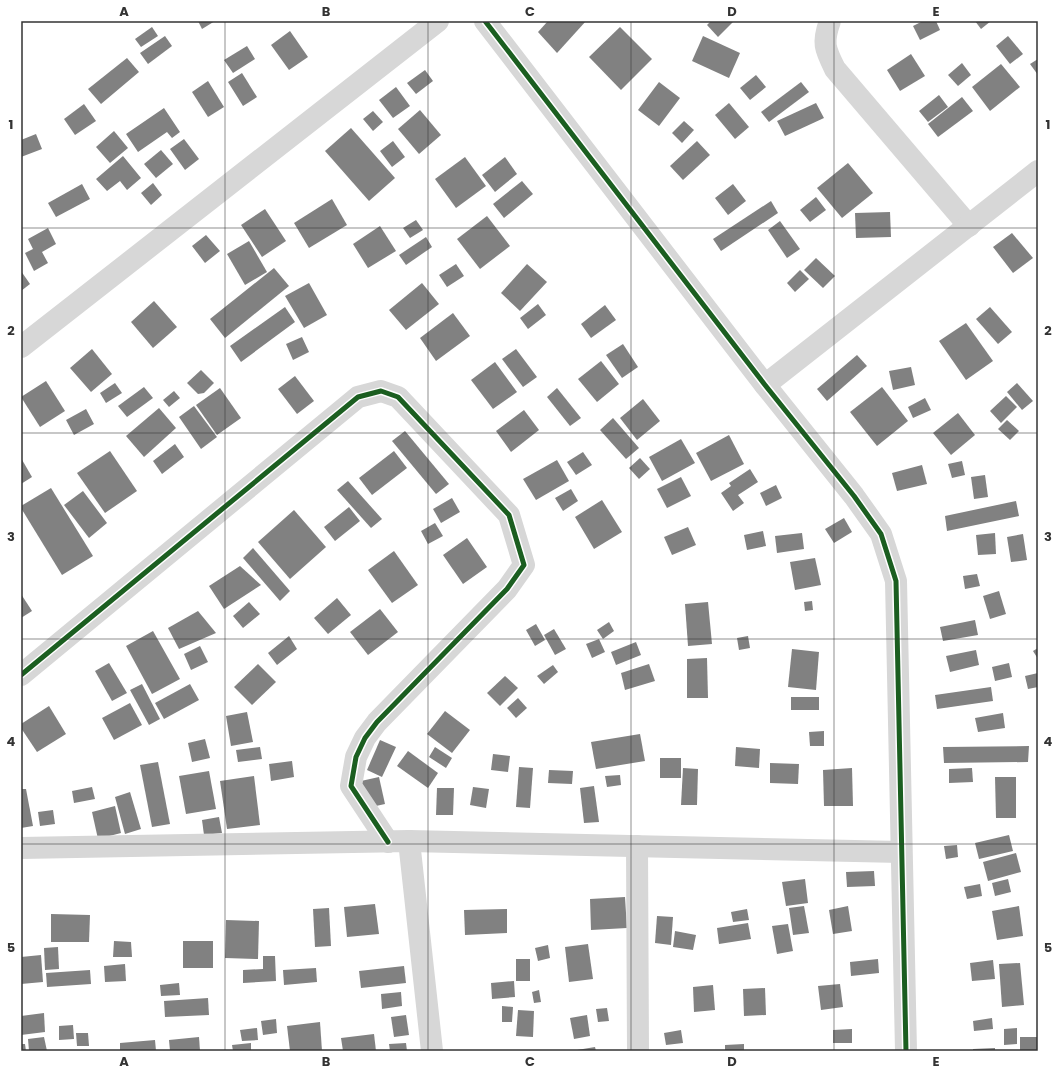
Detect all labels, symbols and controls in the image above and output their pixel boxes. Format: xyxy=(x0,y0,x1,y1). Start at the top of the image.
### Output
text: A xyxy=(119,2,129,21)
text: B xyxy=(322,2,331,21)
text: C xyxy=(525,2,535,21)
text: D xyxy=(727,2,737,21)
text: E xyxy=(932,2,940,21)
text: 1 xyxy=(9,115,13,134)
text: 1 xyxy=(1046,115,1050,134)
text: 2 xyxy=(7,321,15,340)
text: 2 xyxy=(1044,321,1052,340)
text: 3 xyxy=(7,527,15,546)
text: 3 xyxy=(1044,527,1052,546)
text: 4 xyxy=(7,732,16,751)
text: 4 xyxy=(1044,732,1053,751)
text: 5 xyxy=(7,938,15,957)
text: 5 xyxy=(1044,938,1052,957)
text: A xyxy=(119,1052,129,1071)
text: B xyxy=(322,1052,331,1071)
text: C xyxy=(525,1052,535,1071)
text: D xyxy=(727,1052,737,1071)
text: E xyxy=(932,1052,940,1071)

